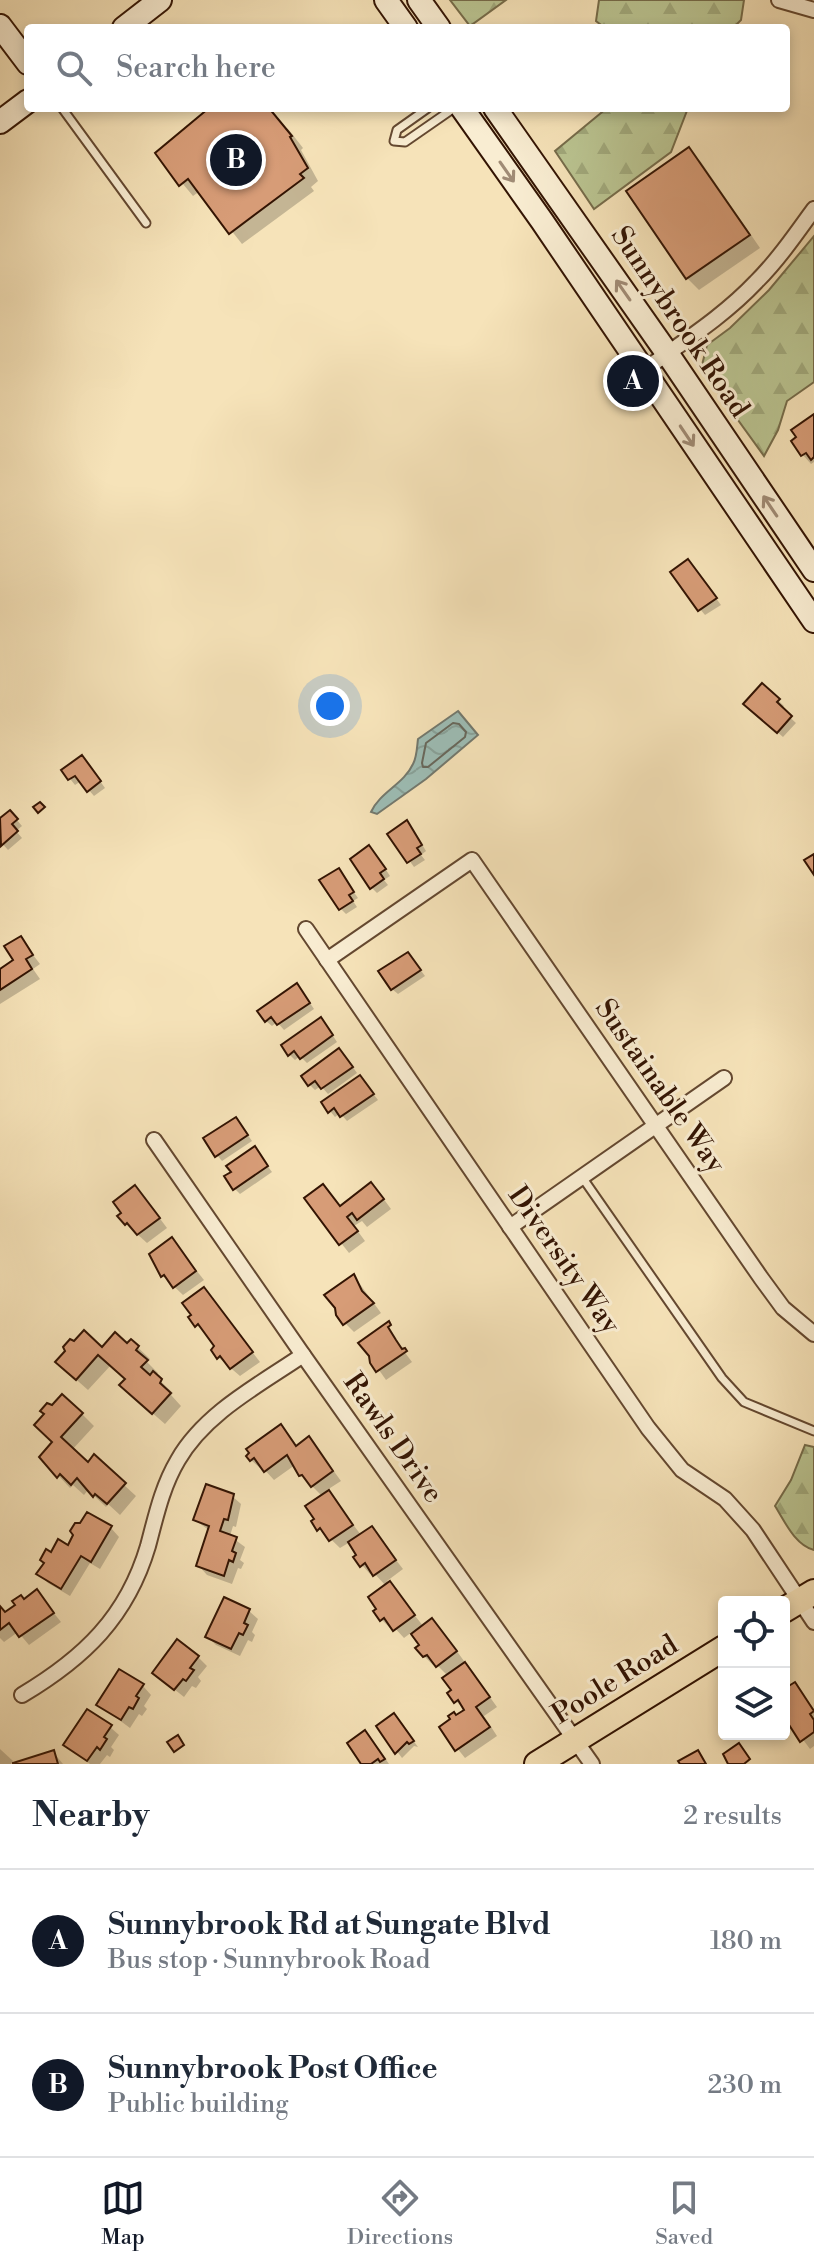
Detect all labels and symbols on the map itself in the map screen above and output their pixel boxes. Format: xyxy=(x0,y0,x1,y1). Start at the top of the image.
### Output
pin: B xyxy=(210,130,262,190)
one-way arrow xyxy=(499,160,515,182)
street label: Sunnybrook Road xyxy=(603,220,757,424)
one-way arrow xyxy=(614,279,631,301)
pin: A xyxy=(607,351,659,411)
one-way arrow xyxy=(679,424,695,447)
one-way arrow xyxy=(762,495,778,517)
your location xyxy=(310,686,350,726)
street label: Sustainable Way xyxy=(587,992,733,1180)
street label: Diversity Way xyxy=(500,1179,628,1341)
street label: Rawls Drive xyxy=(335,1366,451,1510)
street label: Poole Road xyxy=(546,1628,684,1732)

